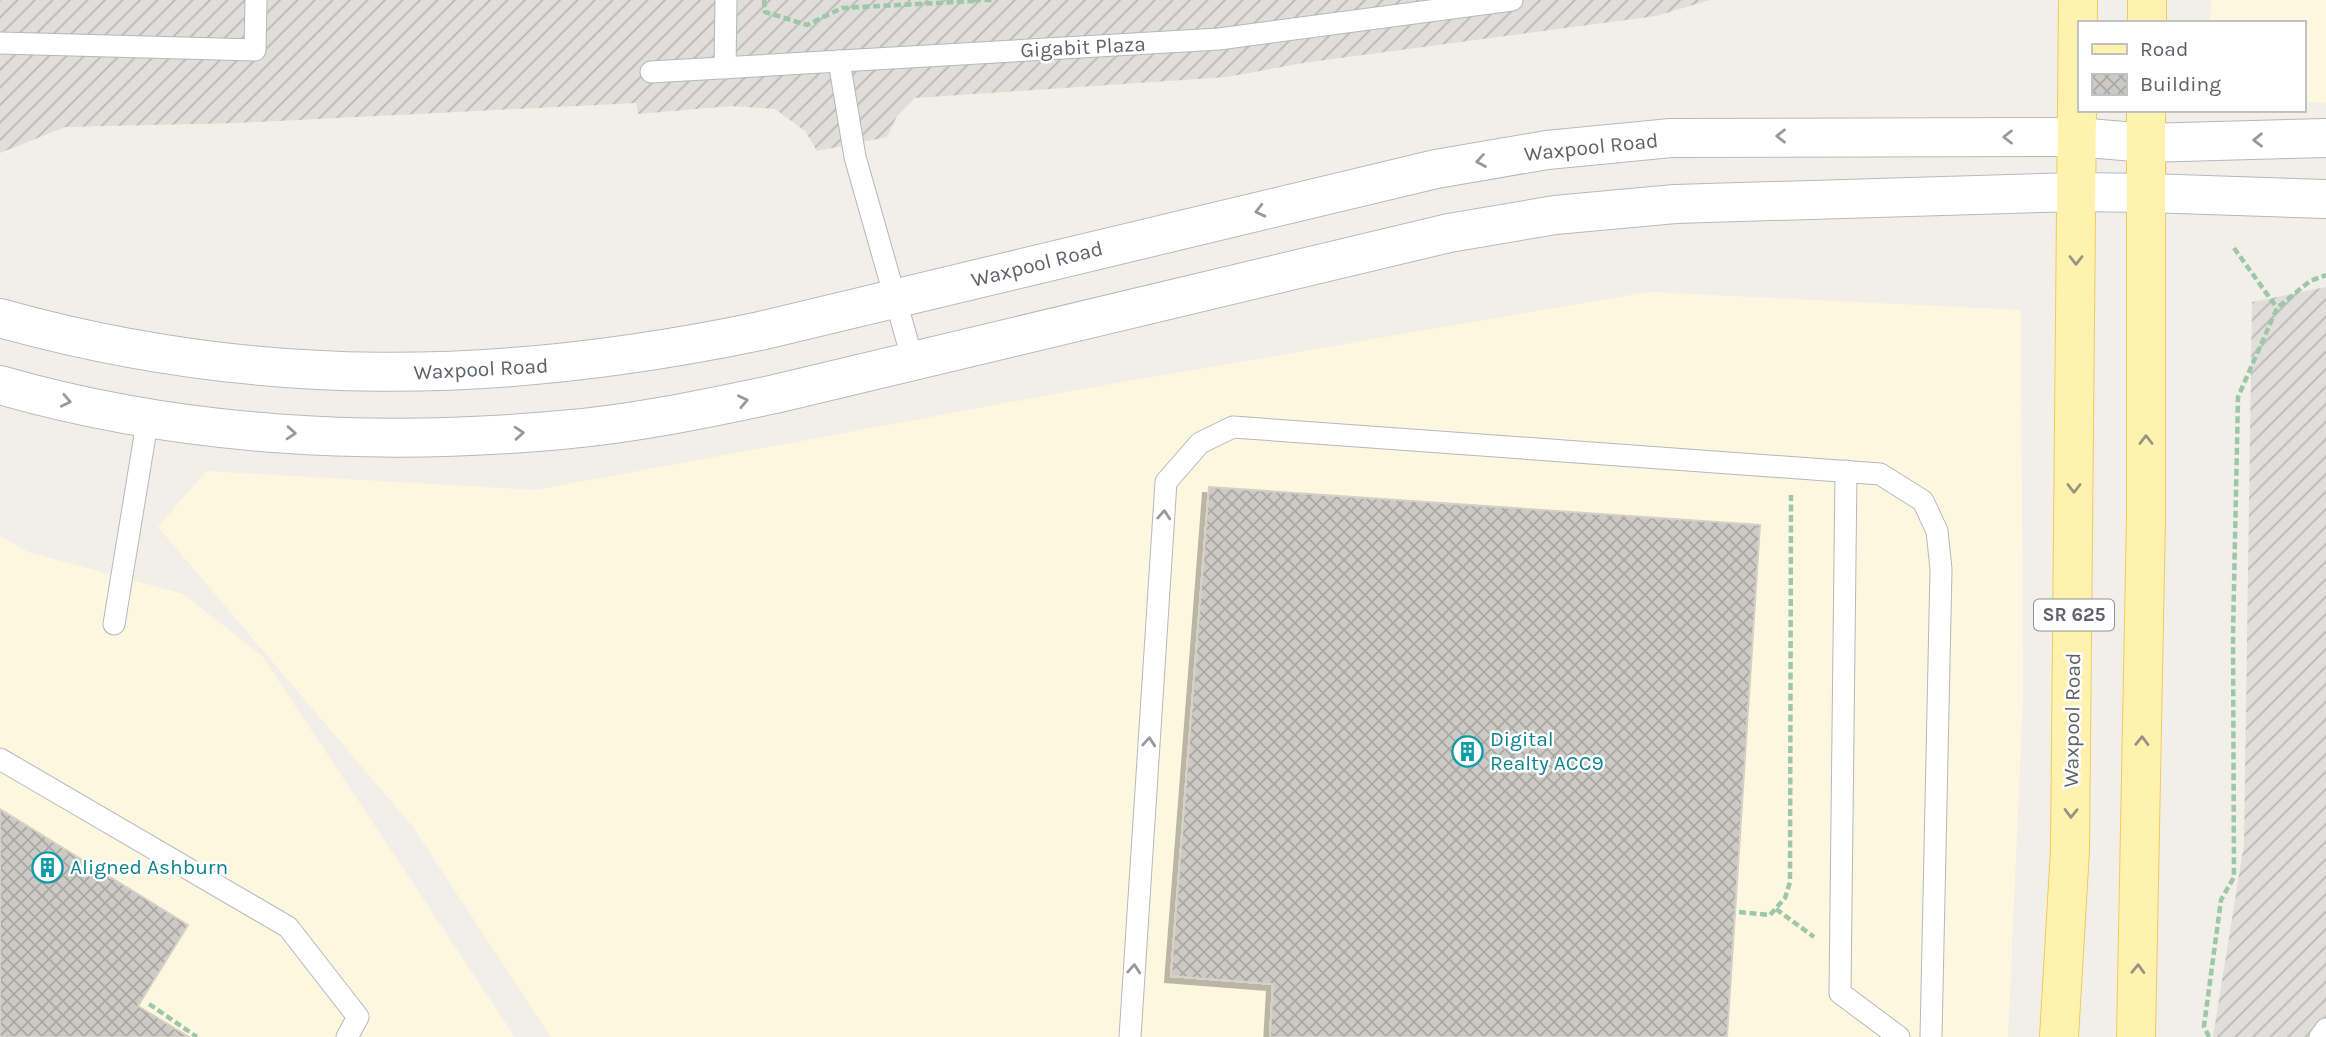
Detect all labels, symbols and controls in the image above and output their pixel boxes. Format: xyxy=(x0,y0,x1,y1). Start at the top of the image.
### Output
legend xyxy=(2078,21,2305,112)
street label: Gigabit Plaza xyxy=(1020,32,1146,62)
text: Road xyxy=(2140,37,2188,61)
text: Building xyxy=(2140,72,2221,96)
street label: Waxpool Road xyxy=(1523,128,1659,166)
one-way arrow xyxy=(1775,128,1786,144)
one-way arrow xyxy=(2003,129,2013,145)
one-way arrow xyxy=(2252,133,2263,148)
one-way arrow xyxy=(1475,153,1487,168)
one-way arrow xyxy=(1254,203,1266,217)
street label: Waxpool Road xyxy=(969,236,1105,292)
one-way arrow xyxy=(2068,255,2084,266)
street label: Waxpool Road xyxy=(413,353,549,385)
one-way arrow xyxy=(60,393,72,407)
one-way arrow xyxy=(737,394,749,409)
one-way arrow xyxy=(286,425,297,440)
one-way arrow xyxy=(513,426,524,441)
one-way arrow xyxy=(2138,435,2154,445)
one-way arrow xyxy=(2067,482,2082,493)
one-way arrow xyxy=(1156,509,1171,520)
road number: SR 625 xyxy=(2034,600,2114,630)
street label: Waxpool Road xyxy=(2059,652,2085,788)
place label: Digital Realty ACC9 xyxy=(1490,727,1604,775)
building icon: Digital Realty ACC9 xyxy=(1450,734,1484,768)
one-way arrow xyxy=(1141,736,1156,747)
one-way arrow xyxy=(2135,736,2150,747)
one-way arrow xyxy=(2063,808,2079,819)
building icon: Aligned Ashburn xyxy=(30,850,64,884)
place label: Aligned Ashburn xyxy=(70,855,228,879)
one-way arrow xyxy=(1127,963,1142,974)
one-way arrow xyxy=(2131,963,2146,974)

